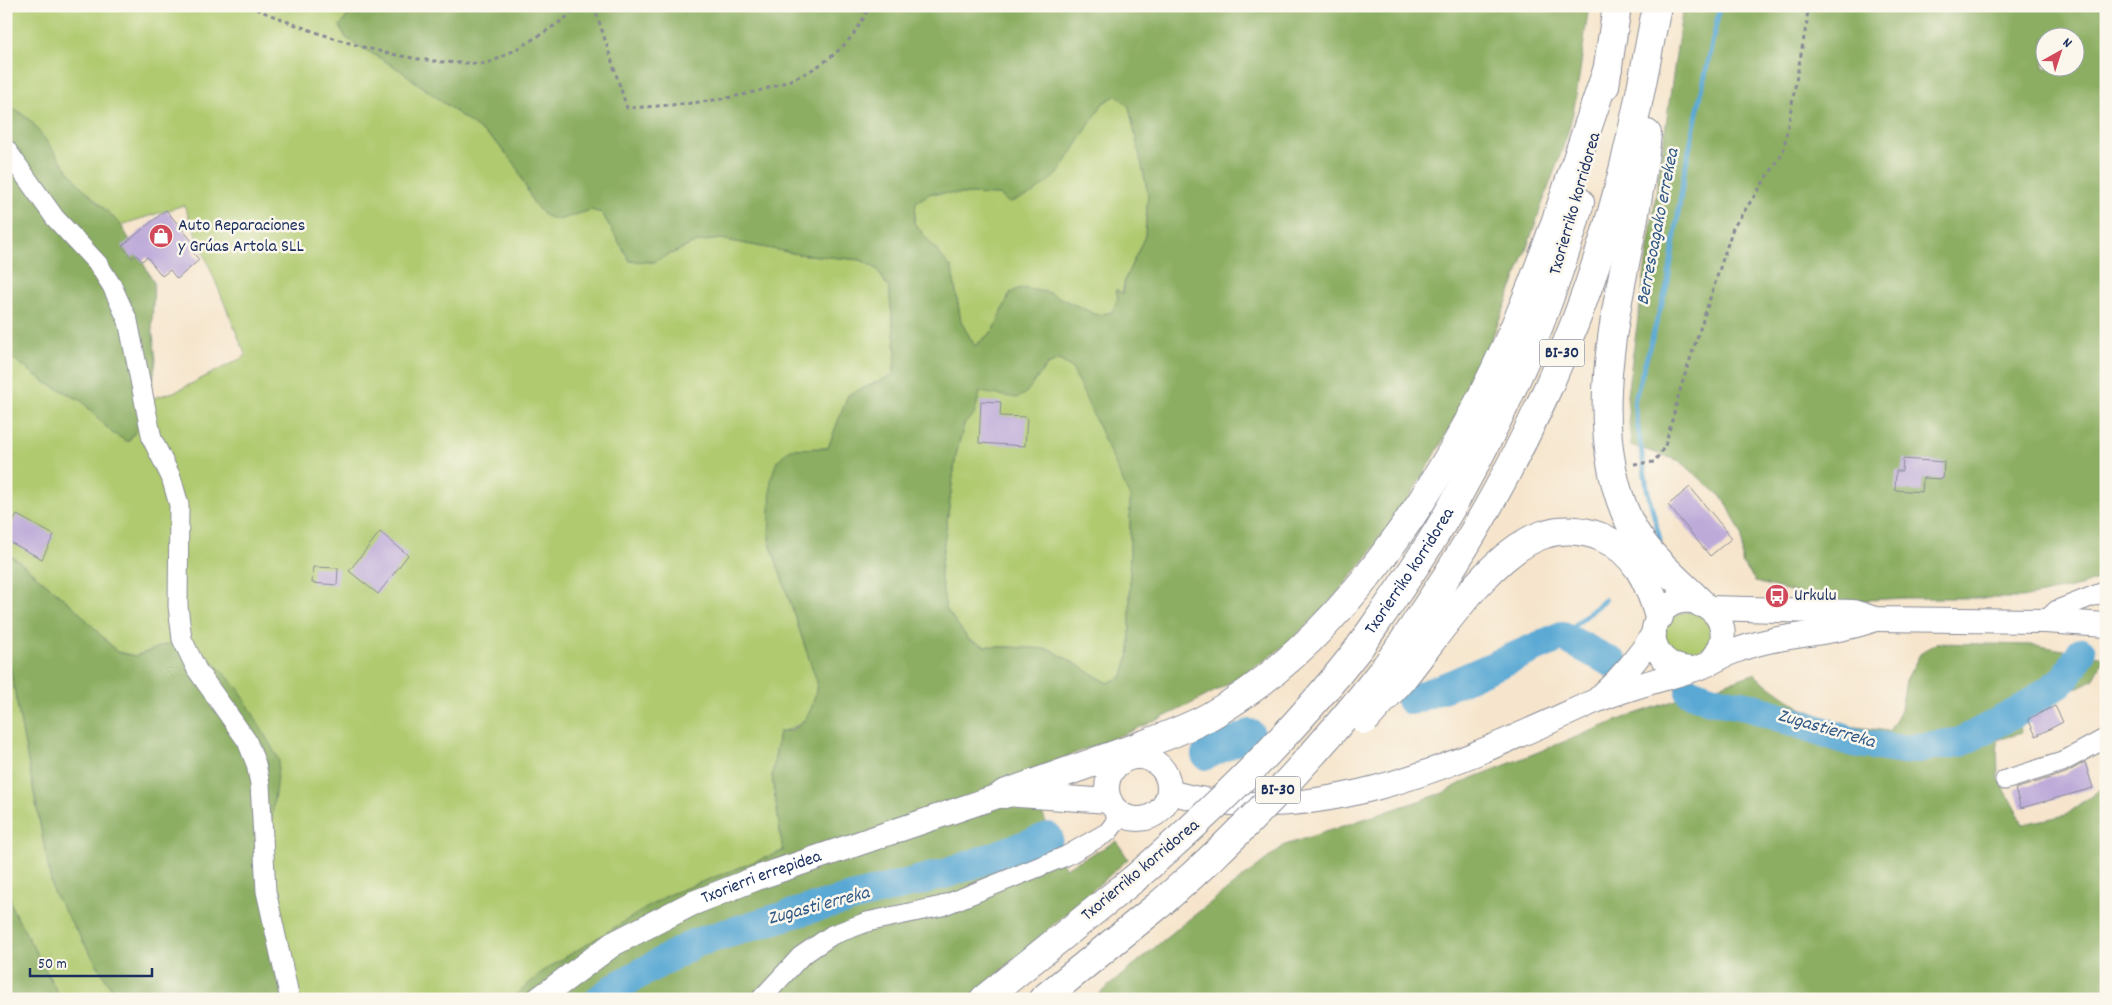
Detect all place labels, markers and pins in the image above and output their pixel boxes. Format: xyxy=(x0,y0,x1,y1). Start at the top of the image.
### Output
place label: Auto Reparaciones y Grúas Artola SLL xyxy=(178,214,305,260)
shop icon: Auto Reparaciones y Grúas Artola SLL xyxy=(148,223,174,249)
bus stop icon: Urkulu xyxy=(1764,583,1790,609)
place label: Urkulu xyxy=(1794,584,1837,609)

